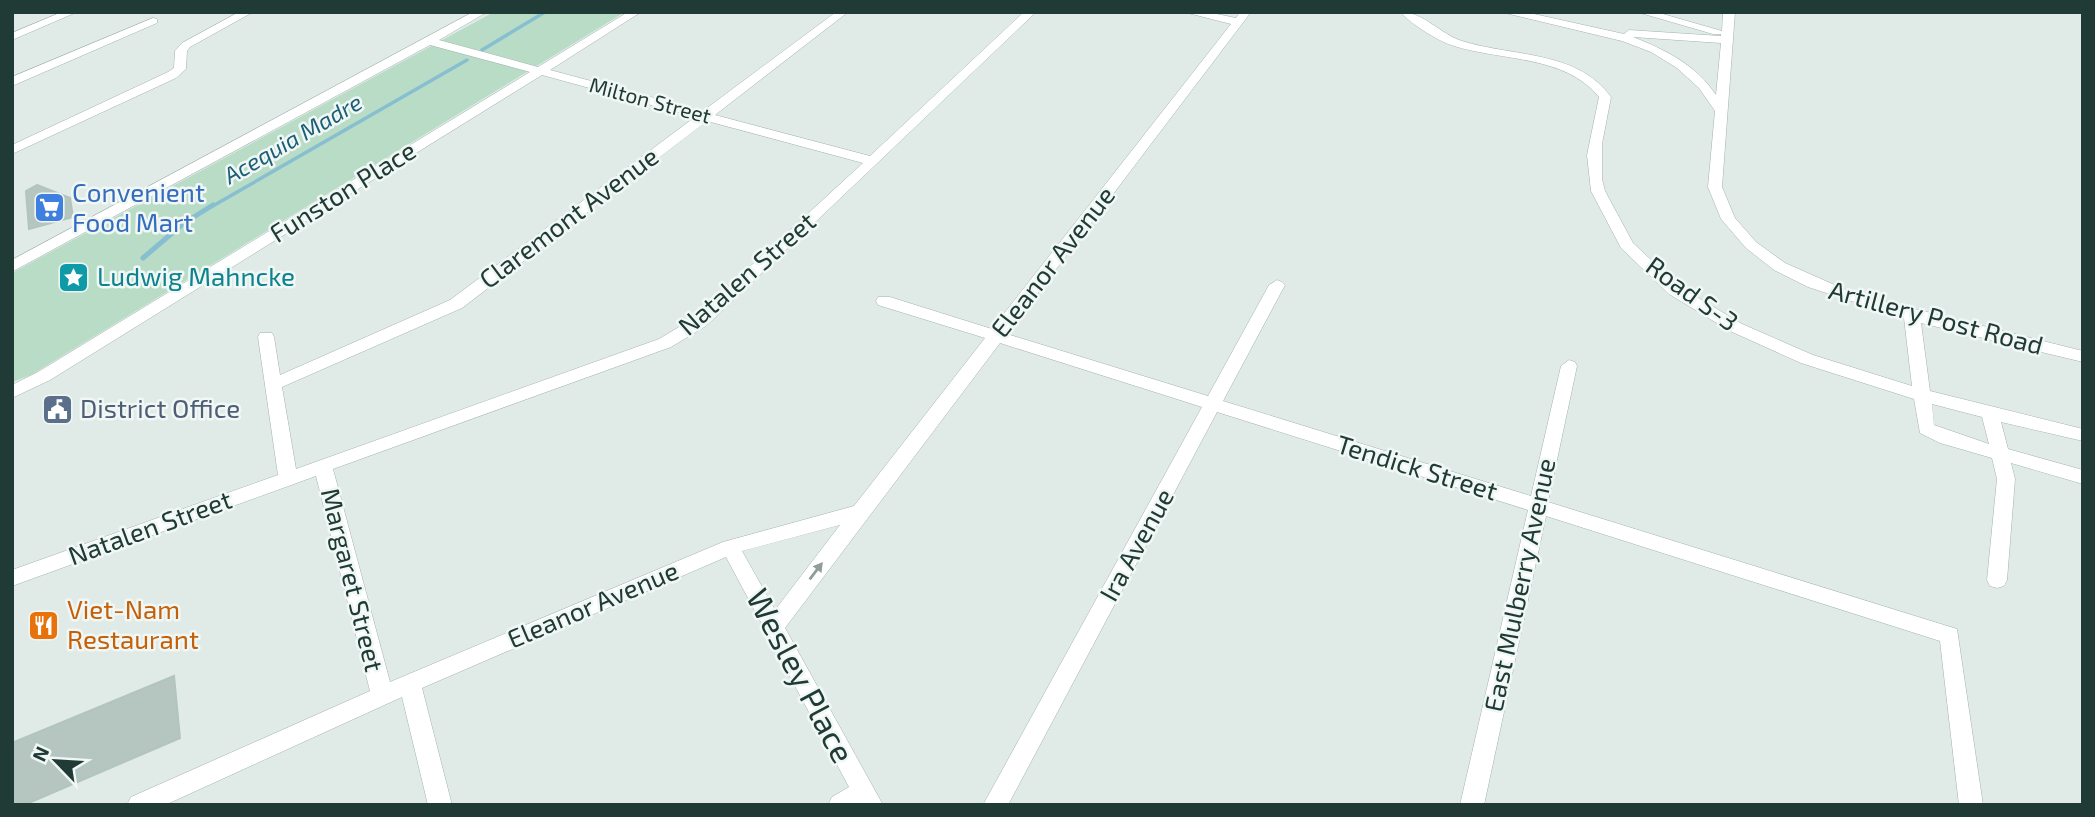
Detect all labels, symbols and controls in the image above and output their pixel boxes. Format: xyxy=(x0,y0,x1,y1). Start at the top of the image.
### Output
street label: Milton Street xyxy=(587,71,714,128)
water label: Acequia Madre xyxy=(217,87,367,190)
street label: Funston Place xyxy=(264,134,421,248)
street label: Claremont Avenue xyxy=(473,140,664,294)
place label: Convenient Food Mart xyxy=(72,176,205,237)
street label: Eleanor Avenue xyxy=(983,180,1120,343)
supermarket icon: Convenient Food Mart xyxy=(32,191,66,225)
street label: Natalen Street xyxy=(671,205,821,341)
street label: Road S-3 xyxy=(1641,249,1745,337)
place icon: Ludwig Mahncke xyxy=(57,260,91,294)
place label: Ludwig Mahncke xyxy=(97,260,295,291)
street label: Artillery Post Road xyxy=(1826,273,2047,360)
public building icon: District Office xyxy=(40,392,74,426)
place label: District Office xyxy=(80,392,240,423)
street label: Tendick Street xyxy=(1333,427,1502,506)
street label: East Mulberry Avenue xyxy=(1477,455,1561,714)
street label: Natalen Street xyxy=(64,483,236,571)
street label: Ira Avenue xyxy=(1092,483,1179,606)
street label: Margaret Street xyxy=(316,485,391,675)
street label: Eleanor Avenue xyxy=(502,554,683,654)
one-way arrow xyxy=(809,562,823,581)
street label: Wesley Place xyxy=(740,582,864,769)
place label: Viet-Nam Restaurant xyxy=(67,593,199,654)
restaurant icon: Viet-Nam Restaurant xyxy=(27,608,61,642)
north arrow xyxy=(21,726,91,796)
text: N xyxy=(27,743,53,765)

